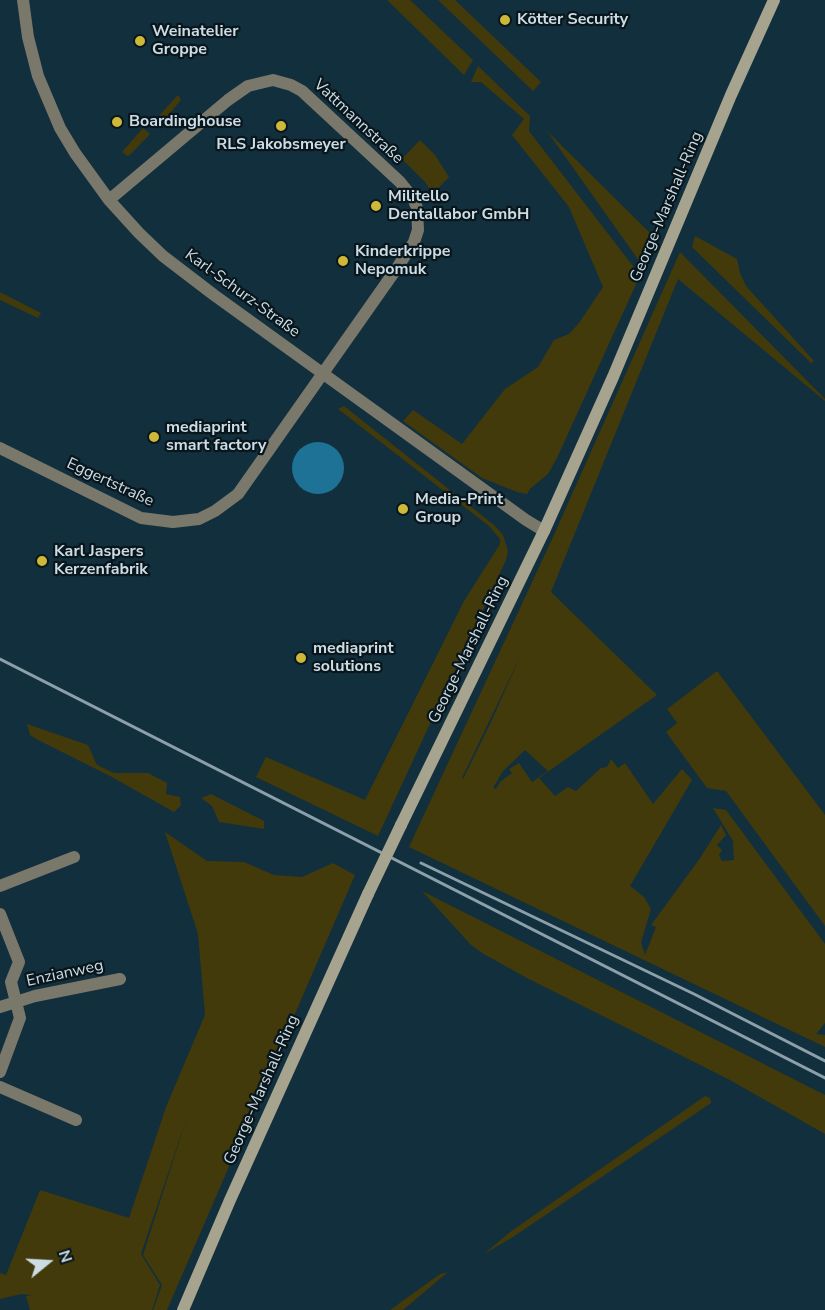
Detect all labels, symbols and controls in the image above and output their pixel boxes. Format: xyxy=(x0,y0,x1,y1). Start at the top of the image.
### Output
place label: Kötter Security xyxy=(517,10,628,30)
marker: Kötter Security xyxy=(498,13,512,27)
place label: Weinatelier Groppe xyxy=(152,22,239,60)
marker: Weinatelier Groppe xyxy=(133,34,147,48)
street label: Vattmannstraße xyxy=(309,76,407,168)
place label: Boardinghouse xyxy=(129,112,241,132)
marker: Boardinghouse xyxy=(110,115,124,129)
marker: RLS Jakobsmeyer xyxy=(274,119,288,133)
street label: George-Marshall-Ring xyxy=(627,129,707,285)
place label: RLS Jakobsmeyer xyxy=(216,135,346,155)
place label: Militello Dentallabor GmbH xyxy=(388,187,529,225)
marker: Militello Dentallabor GmbH xyxy=(369,199,383,213)
place label: Kinderkrippe Nepomuk xyxy=(355,242,450,280)
street label: Karl-Schurz-Straße xyxy=(181,246,303,342)
marker: Kinderkrippe Nepomuk xyxy=(336,254,350,268)
place label: mediaprint smart factory xyxy=(166,418,266,456)
marker: mediaprint smart factory xyxy=(147,430,161,444)
street label: Eggertstraße xyxy=(63,454,157,512)
place label: Media‑Print Group xyxy=(415,490,503,528)
marker: Media‑Print Group xyxy=(396,502,410,516)
place label: Karl Jaspers Kerzenfabrik xyxy=(54,542,148,580)
marker: Karl Jaspers Kerzenfabrik xyxy=(35,554,49,568)
street label: George-Marshall-Ring xyxy=(425,573,513,727)
place label: mediaprint solutions xyxy=(313,639,394,677)
marker: mediaprint solutions xyxy=(294,651,308,665)
street label: Enzianweg xyxy=(25,956,105,992)
street label: George-Marshall-Ring xyxy=(220,1012,304,1168)
north arrow xyxy=(18,1232,78,1292)
text: N xyxy=(53,1247,77,1266)

